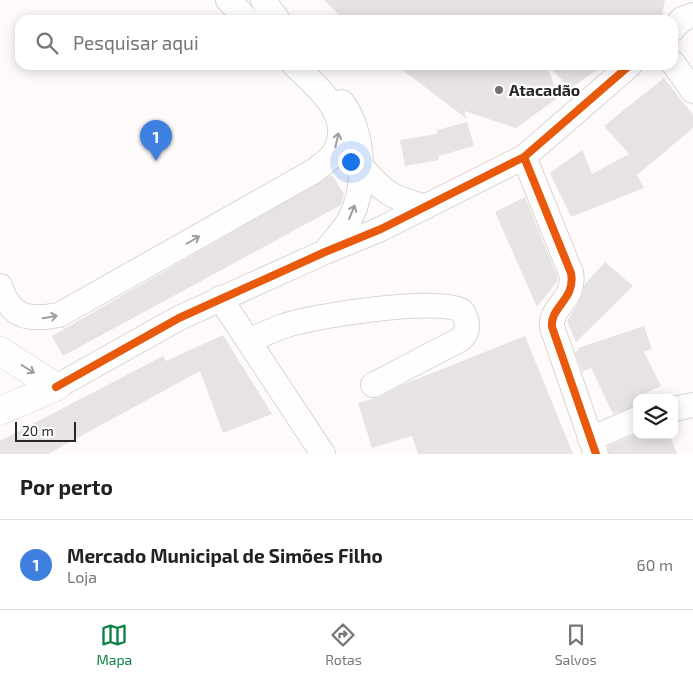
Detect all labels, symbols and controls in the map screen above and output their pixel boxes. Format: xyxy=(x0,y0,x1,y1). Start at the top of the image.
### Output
search box xyxy=(15,15,678,70)
icon: search xyxy=(33,29,61,57)
text: Pesquisar aqui xyxy=(73,31,199,54)
place label: Atacadão xyxy=(509,80,580,99)
marker: Atacadão xyxy=(493,84,505,96)
pin: 1 xyxy=(140,120,172,161)
one-way arrow xyxy=(333,132,342,148)
your location xyxy=(338,149,364,175)
one-way arrow xyxy=(348,205,357,220)
one-way arrow xyxy=(185,234,199,244)
one-way arrow xyxy=(42,311,58,321)
one-way arrow xyxy=(20,364,34,374)
map controls xyxy=(633,394,678,439)
button: layers xyxy=(633,394,678,439)
scale bar xyxy=(15,419,76,442)
text: 20 m xyxy=(22,422,54,439)
text: Por perto xyxy=(20,474,113,499)
text: Mercado Municipal de Simões Filho xyxy=(67,544,383,567)
text: 1 xyxy=(33,555,39,574)
text: 60 m xyxy=(637,555,673,574)
text: Loja xyxy=(67,567,97,586)
tab: Mapa xyxy=(96,621,132,668)
tab: Rotas xyxy=(325,621,362,668)
tab: Salvos xyxy=(555,621,597,668)

